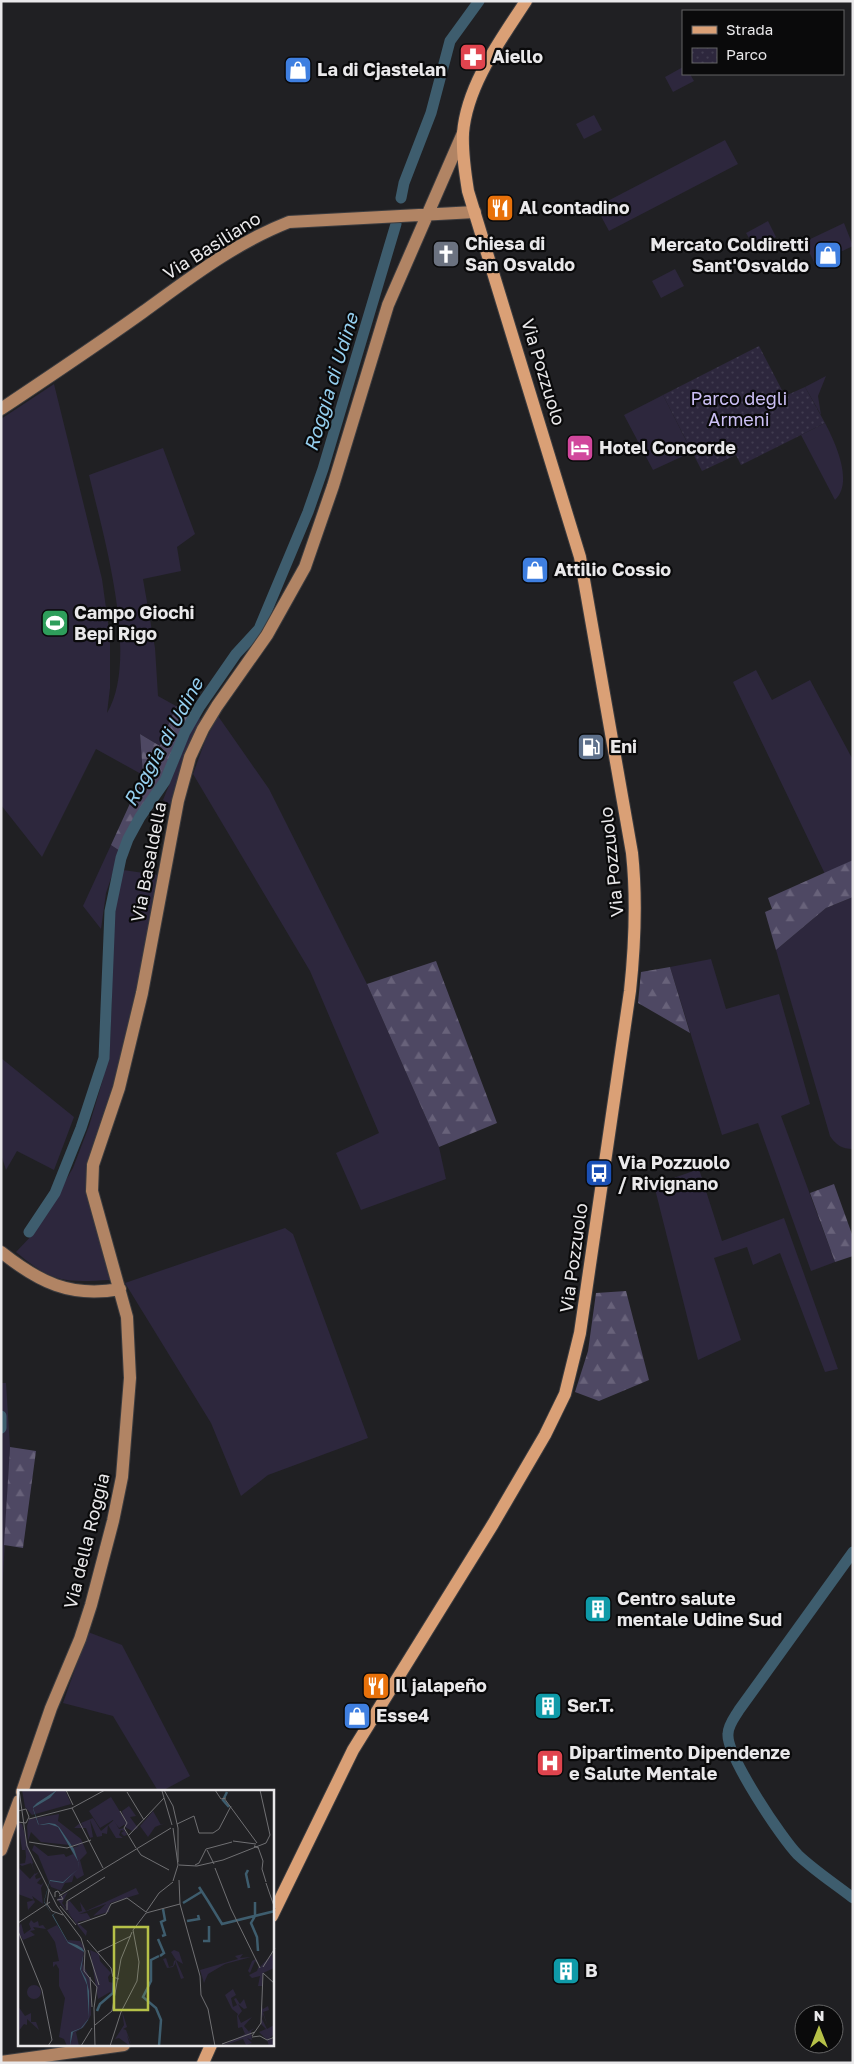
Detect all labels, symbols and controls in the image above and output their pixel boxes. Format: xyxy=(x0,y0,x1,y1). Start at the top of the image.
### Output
legend xyxy=(682,10,844,75)
text: Strada xyxy=(726,20,773,38)
pharmacy icon: Aiello xyxy=(458,42,488,72)
place label: Aiello xyxy=(492,45,543,67)
text: Parco xyxy=(726,45,767,63)
shop icon: La di Cjastelan xyxy=(283,55,313,85)
place label: La di Cjastelan xyxy=(317,58,446,80)
restaurant icon: Al contadino xyxy=(485,193,515,223)
place label: Al contadino xyxy=(519,196,630,218)
street label: Via Basiliano xyxy=(159,206,264,284)
place label: Chiesa di San Osvaldo xyxy=(465,232,575,275)
place label: Mercato Coldiretti Sant'Osvaldo xyxy=(650,233,809,276)
church icon: Chiesa di San Osvaldo xyxy=(431,239,461,269)
shop icon: Mercato Coldiretti Sant'Osvaldo xyxy=(813,240,843,270)
water label: Roggia di Udine xyxy=(299,308,363,454)
street label: Via Pozzuolo xyxy=(517,316,571,428)
park label: Parco degli Armeni xyxy=(691,387,787,430)
hotel icon: Hotel Concorde xyxy=(565,433,595,463)
place label: Hotel Concorde xyxy=(599,436,736,458)
shop icon: Attilio Cossio xyxy=(520,555,550,585)
place label: Attilio Cossio xyxy=(554,558,671,580)
place label: Campo Giochi Bepi Rigo xyxy=(74,601,195,644)
sports icon: Campo Giochi Bepi Rigo xyxy=(40,608,70,638)
water label: Roggia di Udine xyxy=(118,672,208,810)
fuel station icon: Eni xyxy=(576,732,606,762)
place label: Eni xyxy=(610,735,637,757)
street label: Via Basaldella xyxy=(126,800,170,924)
street label: Via Pozzuolo xyxy=(594,806,628,918)
place label: Via Pozzuolo / Rivignano xyxy=(618,1151,730,1194)
bus stop icon: Via Pozzuolo / Rivignano xyxy=(584,1158,614,1188)
street label: Via Pozzuolo xyxy=(554,1202,592,1314)
street label: Via della Roggia xyxy=(59,1471,114,1611)
place label: Centro salute mentale Udine Sud xyxy=(617,1587,782,1630)
building icon: Centro salute mentale Udine Sud xyxy=(583,1594,613,1624)
restaurant icon: Il jalapeño xyxy=(361,1671,391,1701)
place label: Il jalapeño xyxy=(395,1674,487,1696)
building icon: Ser.T. xyxy=(533,1691,563,1721)
place label: Ser.T. xyxy=(567,1694,614,1716)
shop icon: Esse4 xyxy=(342,1701,372,1731)
place label: Esse4 xyxy=(376,1704,429,1726)
place label: Dipartimento Dipendenze e Salute Mentale xyxy=(569,1741,791,1784)
hospital icon: Dipartimento Dipendenze e Salute Mentale xyxy=(535,1748,565,1778)
inset map xyxy=(18,1790,274,2046)
building icon: B xyxy=(551,1956,581,1986)
place label: B xyxy=(585,1959,598,1981)
north arrow xyxy=(794,2004,844,2054)
text: N xyxy=(814,2007,824,2024)

